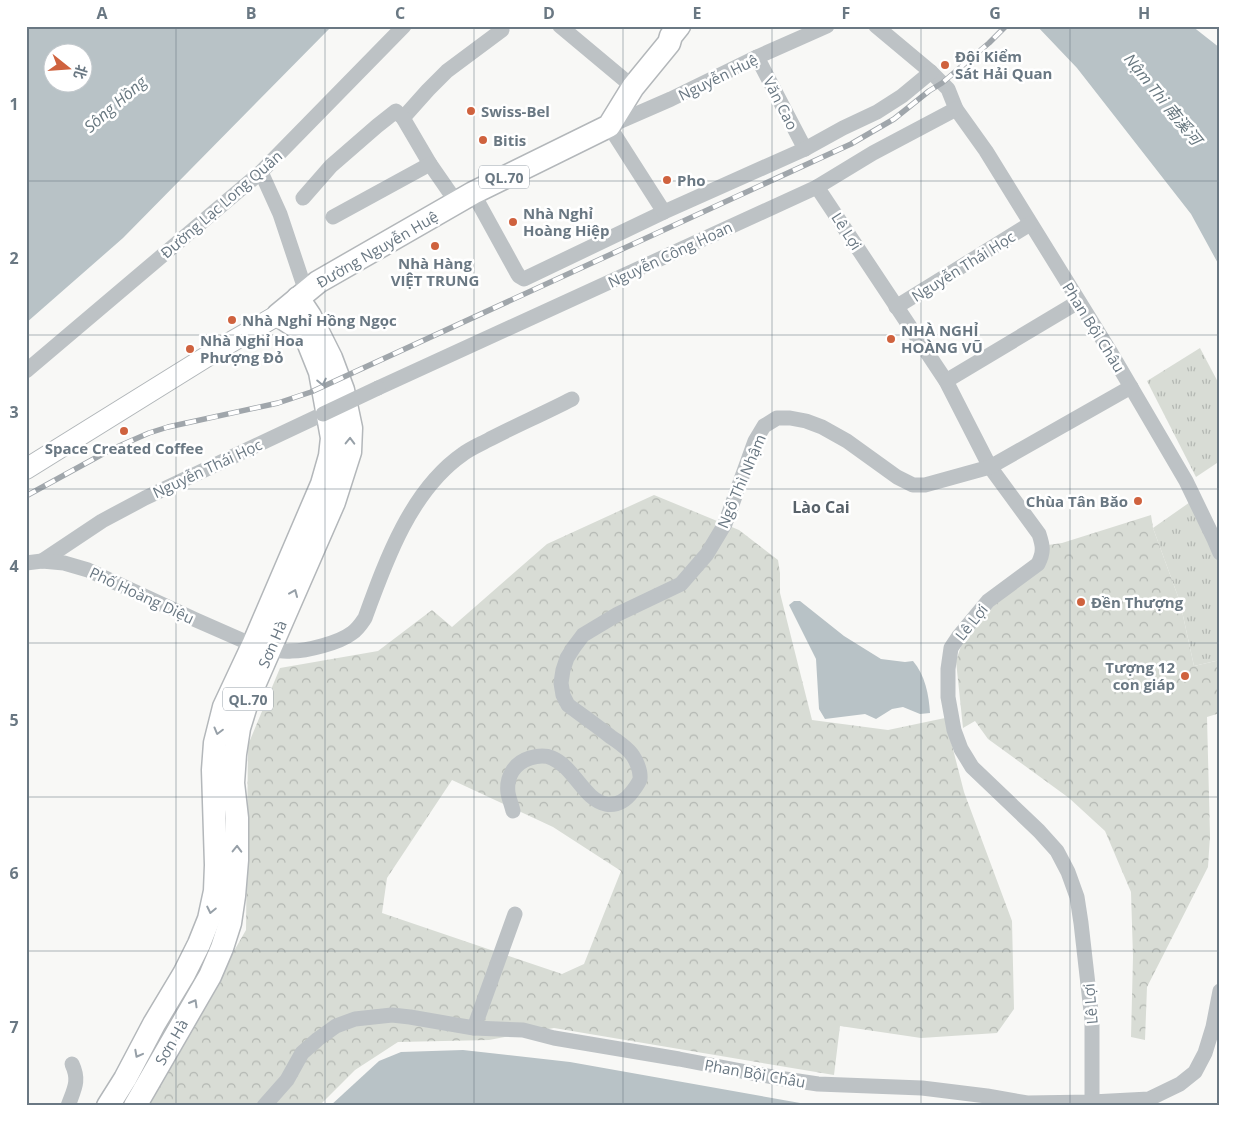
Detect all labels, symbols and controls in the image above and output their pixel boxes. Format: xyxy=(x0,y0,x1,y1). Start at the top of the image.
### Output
text: A xyxy=(96,2,108,24)
text: B xyxy=(246,2,256,24)
text: C xyxy=(395,2,405,24)
text: D xyxy=(543,2,555,24)
text: E xyxy=(693,2,702,24)
text: F xyxy=(842,2,850,24)
text: G xyxy=(989,2,1001,24)
text: H xyxy=(1138,2,1150,24)
north arrow xyxy=(42,42,92,92)
place label: Đội Kiểm Sát Hải Quan xyxy=(955,46,1052,83)
street label: Nguyễn Huệ xyxy=(675,49,761,105)
water label: Nậm Thi 南溪河 xyxy=(1119,49,1209,152)
marker: Đội Kiểm Sát Hải Quan xyxy=(939,59,951,71)
text: 北 xyxy=(70,62,92,81)
water label: Sông Hồng xyxy=(79,70,151,137)
street label: Văn Cao xyxy=(759,73,803,133)
text: 1 xyxy=(9,93,19,115)
place label: Swiss-Bel xyxy=(481,101,550,121)
marker: Swiss-Bel xyxy=(465,105,477,117)
place label: Bitis xyxy=(493,130,526,150)
marker: Bitis xyxy=(477,134,489,146)
street label: Đường Lạc Long Quân xyxy=(156,146,286,262)
road number: QL.70 xyxy=(479,166,529,188)
place label: Pho xyxy=(677,170,706,190)
marker: Pho xyxy=(661,174,673,186)
place label: Nhà Nghỉ Hoàng Hiệp xyxy=(523,203,609,240)
street label: Đường Nguyễn Huệ xyxy=(312,206,442,292)
street label: Lê Lợi xyxy=(827,208,867,254)
marker: Nhà Nghỉ Hoàng Hiệp xyxy=(507,216,519,228)
street label: Nguyễn Công Hoan xyxy=(605,216,735,292)
street label: Nguyễn Thái Học xyxy=(907,226,1019,306)
marker: Nhà Hàng VIỆT TRUNG xyxy=(429,240,441,252)
text: 2 xyxy=(9,247,19,269)
place label: Nhà Hàng VIỆT TRUNG xyxy=(391,253,479,290)
street label: Phan Bội Châu xyxy=(1058,278,1130,376)
place label: Nhà Nghỉ Hồng Ngọc xyxy=(242,310,397,330)
marker: Nhà Nghỉ Hồng Ngọc xyxy=(226,314,238,326)
place label: NHÀ NGHỈ HOÀNG VŨ xyxy=(901,320,983,357)
place label: Nhà Nghỉ Hoa Phượng Đỏ xyxy=(200,330,304,367)
marker: NHÀ NGHỈ HOÀNG VŨ xyxy=(885,333,897,345)
marker: Nhà Nghỉ Hoa Phượng Đỏ xyxy=(184,343,196,355)
one-way arrow xyxy=(316,377,326,386)
text: 3 xyxy=(9,401,19,423)
marker: Space Created Coffee xyxy=(118,425,130,437)
street label: Ngô Thì Nhậm xyxy=(712,431,770,531)
street label: Nguyễn Thái Học xyxy=(149,434,265,502)
one-way arrow xyxy=(345,437,356,445)
place label: Space Created Coffee xyxy=(45,438,203,458)
place label: Chùa Tân Băo xyxy=(1026,491,1128,511)
marker: Chùa Tân Băo xyxy=(1132,495,1144,507)
district label: Lào Cai xyxy=(792,496,850,518)
text: 4 xyxy=(9,555,19,577)
street label: Phố Hoàng Diệu xyxy=(87,562,197,628)
one-way arrow xyxy=(287,589,298,598)
place label: Đền Thượng xyxy=(1091,592,1184,612)
marker: Đền Thượng xyxy=(1075,596,1087,608)
street label: Lê Lợi xyxy=(950,600,992,644)
street label: Sơn Hà xyxy=(253,617,291,671)
place label: Tượng 12 con giáp xyxy=(1105,657,1175,694)
marker: Tượng 12 con giáp xyxy=(1179,670,1191,682)
road number: QL.70 xyxy=(223,688,273,711)
text: 5 xyxy=(9,709,19,731)
one-way arrow xyxy=(213,726,224,735)
one-way arrow xyxy=(232,844,242,852)
text: 6 xyxy=(9,862,19,884)
one-way arrow xyxy=(206,905,217,914)
street label: Lê Lợi xyxy=(1078,983,1102,1025)
one-way arrow xyxy=(188,999,198,1008)
street label: Sơn Hà xyxy=(150,1015,192,1069)
text: 7 xyxy=(9,1016,19,1038)
one-way arrow xyxy=(134,1049,144,1058)
street label: Phan Bội Châu xyxy=(703,1054,807,1092)

